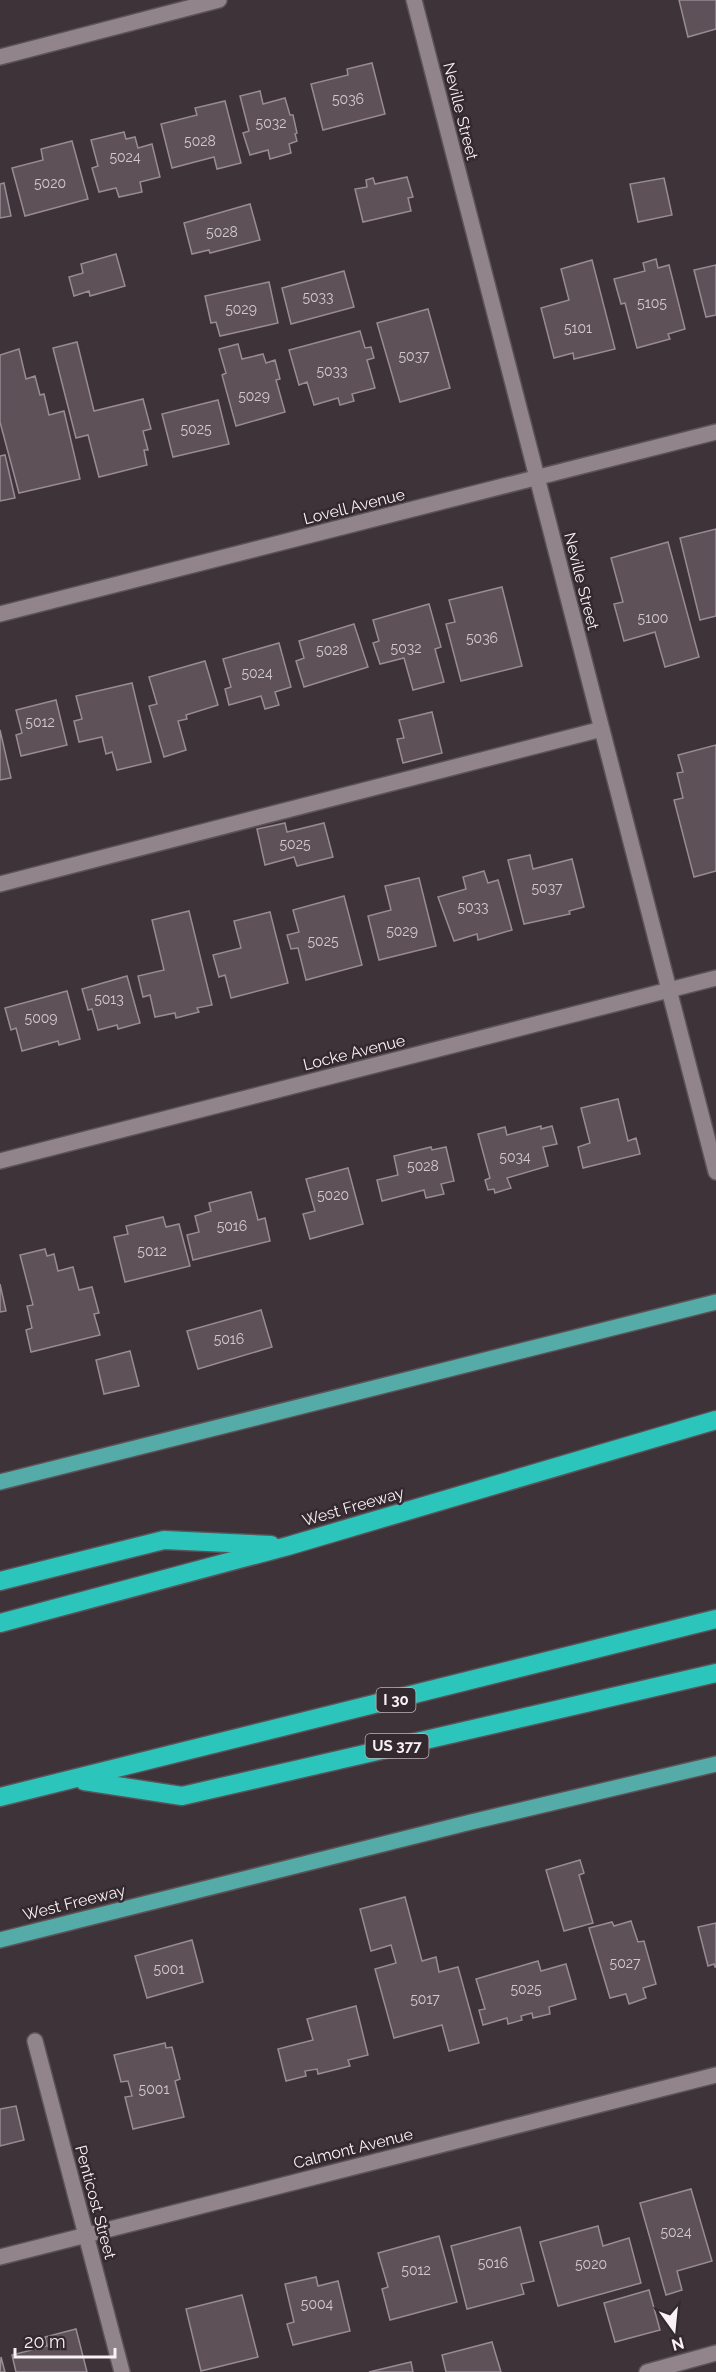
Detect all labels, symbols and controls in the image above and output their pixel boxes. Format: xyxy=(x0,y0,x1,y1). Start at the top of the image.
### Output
street label: Neville Street xyxy=(439,60,482,163)
house number: 5036 xyxy=(332,91,364,107)
house number: 5032 xyxy=(256,115,286,131)
house number: 5028 xyxy=(184,133,216,149)
house number: 5024 xyxy=(109,149,141,165)
house number: 5020 xyxy=(34,175,66,191)
house number: 5028 xyxy=(206,224,238,240)
house number: 5033 xyxy=(302,289,334,305)
house number: 5105 xyxy=(637,295,667,311)
house number: 5029 xyxy=(225,301,257,317)
house number: 5101 xyxy=(564,320,592,336)
house number: 5037 xyxy=(398,348,430,364)
house number: 5033 xyxy=(316,363,348,379)
house number: 5029 xyxy=(238,388,270,404)
house number: 5025 xyxy=(180,421,212,437)
street label: Lovell Avenue xyxy=(301,485,407,528)
street label: Neville Street xyxy=(560,530,603,633)
house number: 5100 xyxy=(638,610,668,626)
house number: 5036 xyxy=(466,630,498,646)
house number: 5032 xyxy=(391,640,421,656)
house number: 5028 xyxy=(316,642,348,658)
house number: 5024 xyxy=(241,665,273,681)
house number: 5012 xyxy=(25,714,55,730)
house number: 5025 xyxy=(279,836,311,852)
house number: 5037 xyxy=(531,880,563,896)
house number: 5033 xyxy=(457,899,489,915)
house number: 5029 xyxy=(386,923,418,939)
house number: 5025 xyxy=(307,933,339,949)
house number: 5013 xyxy=(94,991,124,1007)
house number: 5009 xyxy=(25,1010,57,1026)
street label: Locke Avenue xyxy=(301,1031,407,1074)
house number: 5034 xyxy=(499,1149,531,1165)
house number: 5028 xyxy=(407,1158,439,1174)
house number: 5020 xyxy=(317,1187,349,1203)
house number: 5016 xyxy=(217,1218,247,1234)
house number: 5012 xyxy=(137,1243,167,1259)
house number: 5016 xyxy=(214,1331,244,1347)
street label: West Freeway xyxy=(300,1483,406,1530)
road number: I 30 xyxy=(376,1688,416,1712)
road number: US 377 xyxy=(366,1734,428,1758)
street label: West Freeway xyxy=(21,1881,128,1924)
house number: 5027 xyxy=(610,1955,641,1971)
house number: 5001 xyxy=(154,1961,184,1977)
house number: 5025 xyxy=(510,1981,542,1997)
house number: 5017 xyxy=(410,1991,440,2007)
house number: 5001 xyxy=(139,2081,169,2097)
street label: Calmont Avenue xyxy=(291,2124,415,2173)
street label: Penticost Street xyxy=(71,2143,120,2262)
house number: 5024 xyxy=(660,2224,692,2240)
house number: 5016 xyxy=(478,2255,508,2271)
house number: 5020 xyxy=(575,2256,607,2272)
house number: 5012 xyxy=(401,2262,431,2278)
house number: 5004 xyxy=(301,2296,334,2312)
north arrow xyxy=(644,2300,704,2360)
scale bar xyxy=(15,2321,116,2359)
text: 20 m xyxy=(24,2331,66,2352)
text: N xyxy=(669,2333,686,2355)

